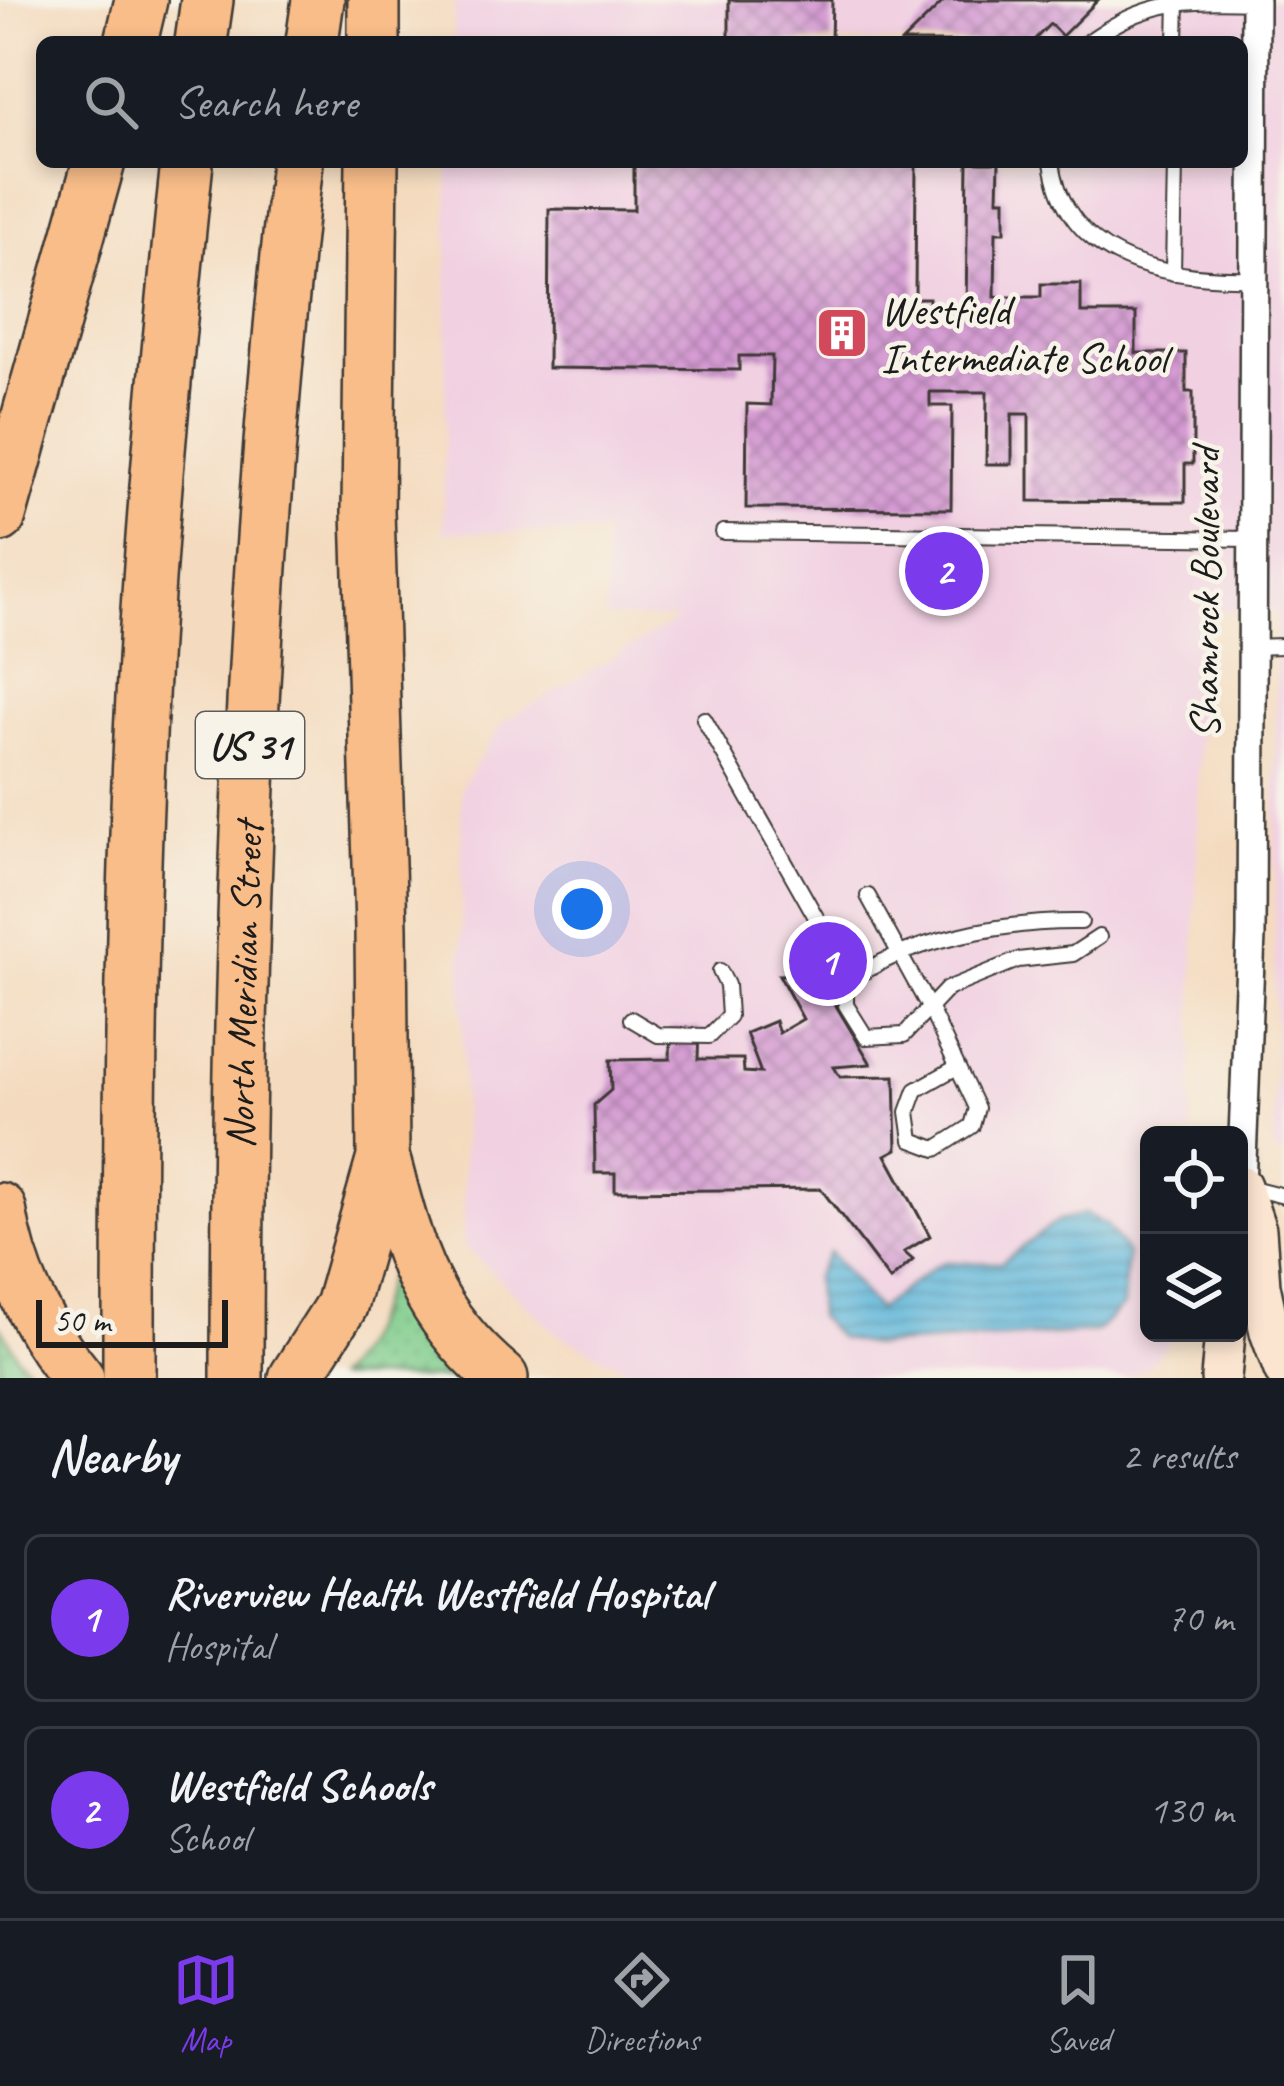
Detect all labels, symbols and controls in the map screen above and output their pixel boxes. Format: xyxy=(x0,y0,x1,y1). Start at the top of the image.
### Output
search box xyxy=(36,36,1248,168)
icon: search xyxy=(78,69,144,135)
text: Search here xyxy=(174,74,357,131)
place label: Westfield Intermediate School xyxy=(881,284,1174,385)
building icon: Westfield Intermediate School xyxy=(814,305,870,361)
street label: Shamrock Boulevard xyxy=(1179,442,1232,738)
pin: 2 xyxy=(905,526,983,616)
road number: US 31 xyxy=(196,712,304,778)
street label: North Meridian Street xyxy=(214,816,276,1149)
your location xyxy=(552,879,612,939)
pin: 1 xyxy=(789,916,867,1006)
map controls xyxy=(1140,1126,1248,1342)
button: locate xyxy=(1140,1126,1248,1234)
button: layers xyxy=(1140,1234,1248,1342)
scale bar xyxy=(36,1294,228,1347)
text: 50 m xyxy=(54,1300,110,1342)
text: Nearby xyxy=(48,1424,176,1488)
text: 2 results xyxy=(1122,1432,1236,1481)
text: Riverview Health Westfield Hospital xyxy=(165,1565,709,1622)
text: 1 xyxy=(81,1594,99,1643)
text: 70 m xyxy=(1167,1594,1233,1643)
text: Hospital xyxy=(165,1622,272,1671)
text: Westfield Schools xyxy=(165,1757,432,1814)
text: 2 xyxy=(81,1786,99,1835)
text: 130 m xyxy=(1149,1786,1233,1835)
text: School xyxy=(165,1814,249,1863)
tab: Map xyxy=(173,1947,239,2061)
tab: Directions xyxy=(585,1947,699,2061)
tab: Saved xyxy=(1045,1947,1111,2061)

